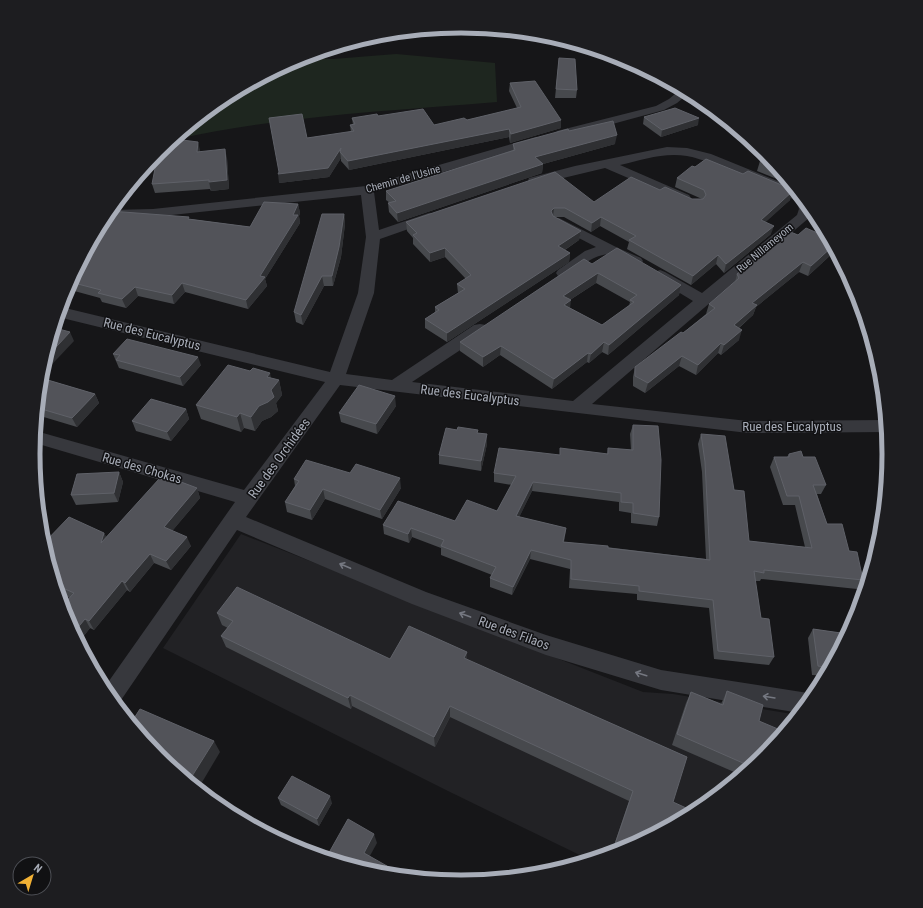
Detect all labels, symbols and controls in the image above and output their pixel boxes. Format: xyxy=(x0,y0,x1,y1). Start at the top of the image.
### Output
street label: Chemin de l'Usine xyxy=(364,162,442,196)
street label: Rue Nillameyom xyxy=(734,220,796,276)
street label: Rue des Eucalyptus xyxy=(102,315,202,353)
street label: Rue des Eucalyptus xyxy=(420,381,520,409)
street label: Rue des Orchidées xyxy=(245,415,313,501)
street label: Rue des Eucalyptus xyxy=(742,419,842,434)
street label: Rue des Chokas xyxy=(101,450,184,487)
one-way arrow xyxy=(339,562,351,570)
one-way arrow xyxy=(460,610,472,618)
street label: Rue des Filaos xyxy=(476,613,552,653)
one-way arrow xyxy=(635,670,648,677)
one-way arrow xyxy=(763,693,776,701)
north arrow xyxy=(12,856,52,896)
text: N xyxy=(31,861,45,876)

